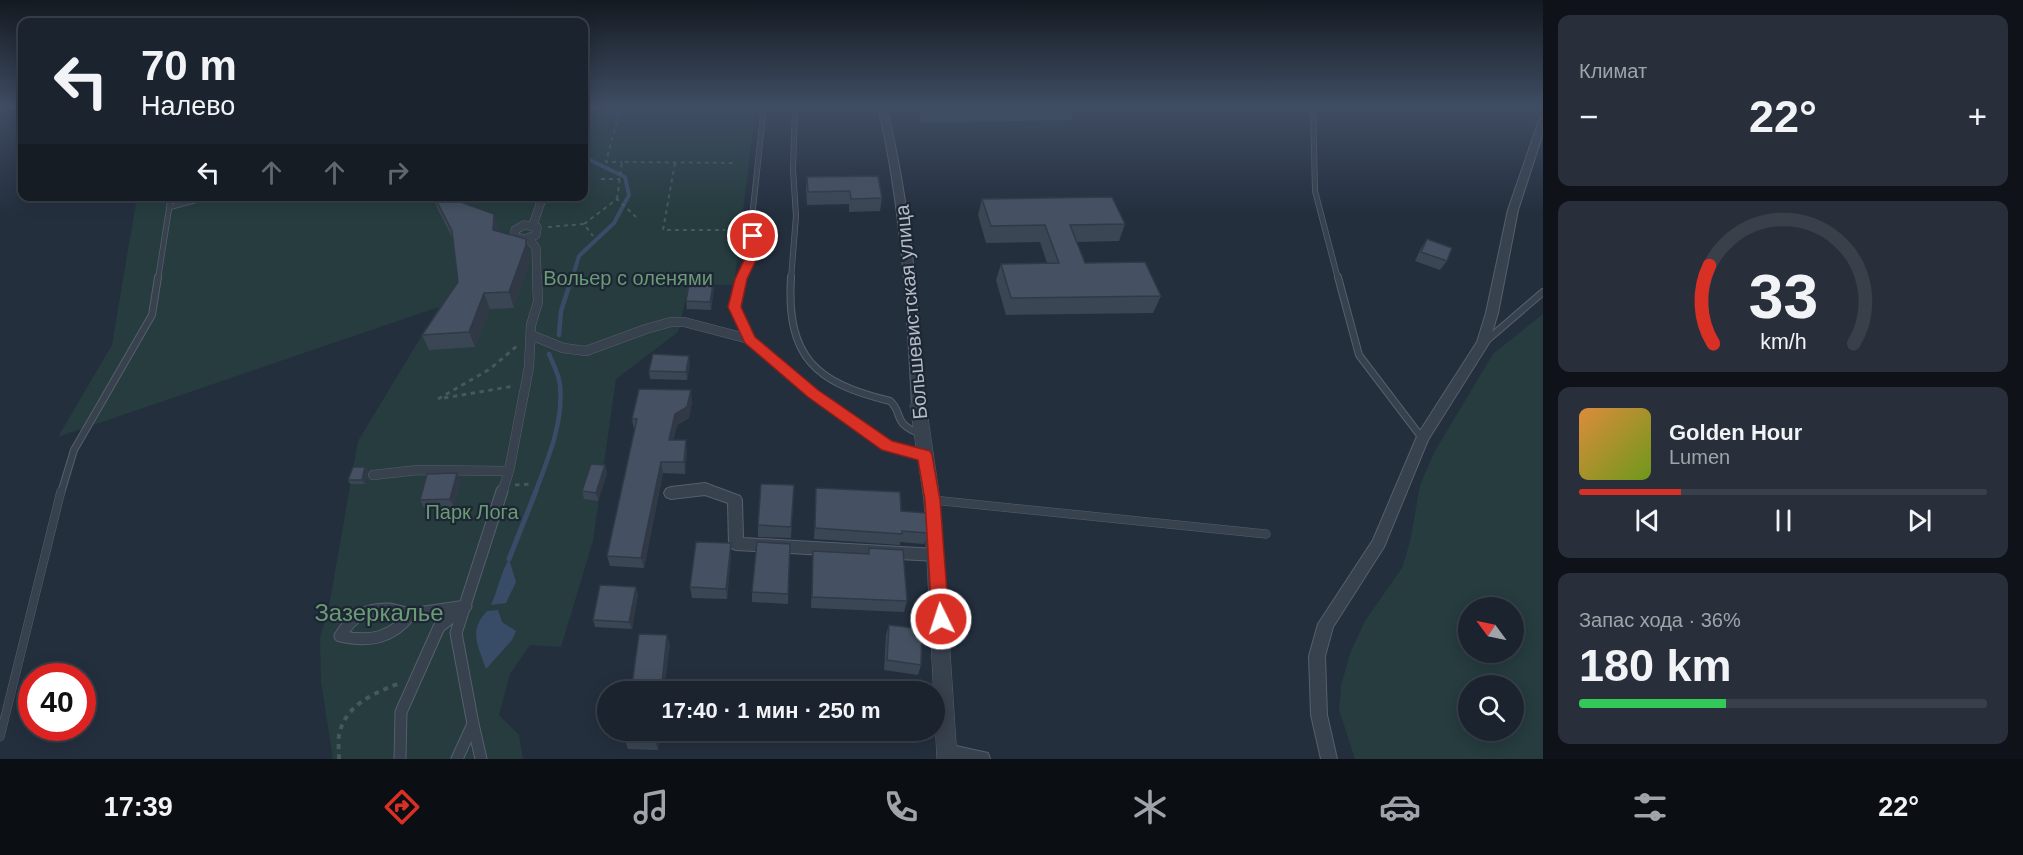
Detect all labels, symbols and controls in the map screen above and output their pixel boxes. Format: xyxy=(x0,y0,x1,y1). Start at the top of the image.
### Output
icon: left xyxy=(42,42,120,120)
text: 70 m xyxy=(141,42,237,89)
text: Климат xyxy=(1579,60,1647,82)
text: Налево xyxy=(141,91,235,121)
text: 22° xyxy=(1749,91,1817,142)
text: − xyxy=(1579,98,1598,135)
text: + xyxy=(1968,98,1987,135)
icon: left xyxy=(192,156,225,189)
icon: ahead xyxy=(255,156,288,189)
icon: ahead xyxy=(318,156,351,189)
icon: right xyxy=(381,156,414,189)
street label: Большевистская улица xyxy=(891,203,931,420)
pin xyxy=(727,210,778,261)
icon: arrive xyxy=(736,219,769,252)
text: 33 xyxy=(1748,262,1818,331)
park label: Вольер с оленями xyxy=(543,267,713,289)
text: km/h xyxy=(1760,330,1806,354)
text: Golden Hour xyxy=(1669,420,1802,445)
text: Lumen xyxy=(1669,446,1730,468)
park label: Парк Лога xyxy=(425,501,519,523)
icon: previous xyxy=(1631,504,1664,537)
icon: pause xyxy=(1767,504,1800,537)
icon: next xyxy=(1903,504,1936,537)
position arrow xyxy=(909,587,973,651)
north arrow xyxy=(1458,597,1524,663)
map controls xyxy=(1458,597,1524,741)
park label: Зазеркалье xyxy=(314,599,444,626)
text: Запас хода · 36% xyxy=(1579,609,1741,631)
text: 180 km xyxy=(1579,640,1732,691)
speed limit sign: 40 xyxy=(18,663,96,741)
button: search xyxy=(1458,675,1524,741)
text: 17:40 · 1 мин · 250 m xyxy=(661,698,881,723)
icon: directions xyxy=(381,786,423,828)
icon: music xyxy=(630,786,672,828)
icon: phone xyxy=(880,786,922,828)
icon: climate xyxy=(1129,786,1171,828)
icon: car xyxy=(1379,786,1421,828)
icon: filters xyxy=(1629,786,1671,828)
text: 17:39 xyxy=(104,792,173,822)
text: 22° xyxy=(1878,792,1919,822)

